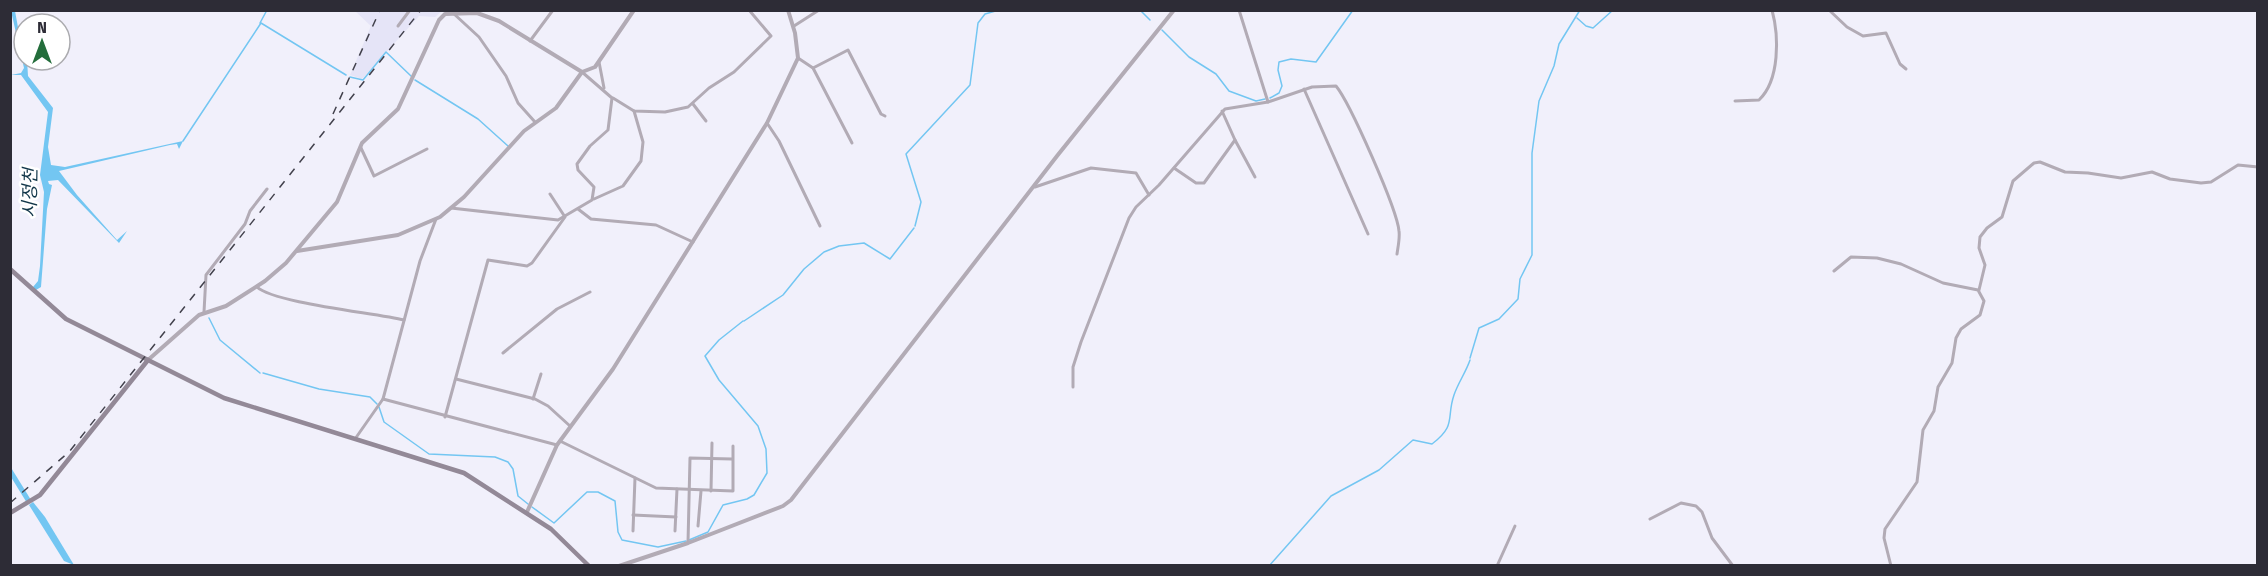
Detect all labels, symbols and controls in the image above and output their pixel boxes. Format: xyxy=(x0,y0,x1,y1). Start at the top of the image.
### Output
north arrow xyxy=(12,12,72,72)
text: N xyxy=(37,18,47,37)
water label: 시정천 xyxy=(19,166,41,218)

